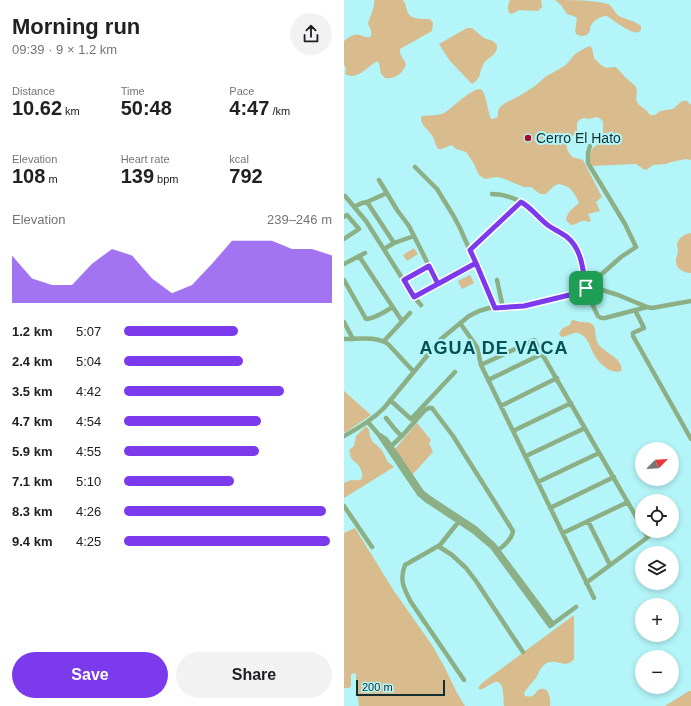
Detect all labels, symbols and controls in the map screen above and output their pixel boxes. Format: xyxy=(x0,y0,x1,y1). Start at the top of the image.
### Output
button: share xyxy=(290,13,332,55)
text: Morning run xyxy=(12,14,140,39)
text: 09:39 · 9 × 1.2 km xyxy=(12,42,117,57)
text: Distance xyxy=(12,85,55,97)
text: Time xyxy=(121,85,145,97)
text: Pace xyxy=(229,85,254,97)
text: 10.62 xyxy=(12,97,62,119)
text: 50:48 xyxy=(121,97,172,119)
text: 4:47 xyxy=(229,97,269,119)
text: km xyxy=(62,105,80,117)
text: /km xyxy=(269,105,290,117)
place label: Cerro El Hato xyxy=(536,130,621,146)
marker: Cerro El Hato xyxy=(523,133,533,143)
text: Elevation xyxy=(12,153,57,165)
text: Heart rate xyxy=(121,153,170,165)
text: kcal xyxy=(229,153,249,165)
text: 108 xyxy=(12,165,45,187)
text: 139 xyxy=(121,165,154,187)
text: 792 xyxy=(229,165,263,187)
text: m xyxy=(45,173,58,185)
text: bpm xyxy=(154,173,179,185)
text: Elevation xyxy=(12,212,65,227)
text: 239–246 m xyxy=(267,212,332,227)
pin xyxy=(569,271,603,305)
icon: arrive xyxy=(575,277,597,299)
text: 1.2 km xyxy=(12,324,52,339)
text: 5:07 xyxy=(76,324,101,339)
district label: AGUA DE VACA xyxy=(419,338,569,358)
text: 2.4 km xyxy=(12,354,52,369)
text: 5:04 xyxy=(76,354,101,369)
text: 3.5 km xyxy=(12,384,52,399)
text: 4:42 xyxy=(76,384,101,399)
text: 4.7 km xyxy=(12,414,52,429)
text: 4:54 xyxy=(76,414,101,429)
north arrow xyxy=(635,442,679,486)
map controls xyxy=(635,442,679,694)
text: 5.9 km xyxy=(12,444,52,459)
text: 4:55 xyxy=(76,444,101,459)
text: 7.1 km xyxy=(12,474,52,489)
text: 5:10 xyxy=(76,474,101,489)
button: locate xyxy=(635,494,679,538)
text: 8.3 km xyxy=(12,504,52,519)
text: 4:26 xyxy=(76,504,101,519)
text: 9.4 km xyxy=(12,534,52,549)
text: 4:25 xyxy=(76,534,101,549)
button: layers xyxy=(635,546,679,590)
button: + xyxy=(635,598,679,642)
button: − xyxy=(635,650,679,694)
button: Save xyxy=(12,652,168,698)
button: Share xyxy=(176,652,332,698)
scale bar xyxy=(356,678,445,697)
text: 200 m xyxy=(362,681,393,693)

